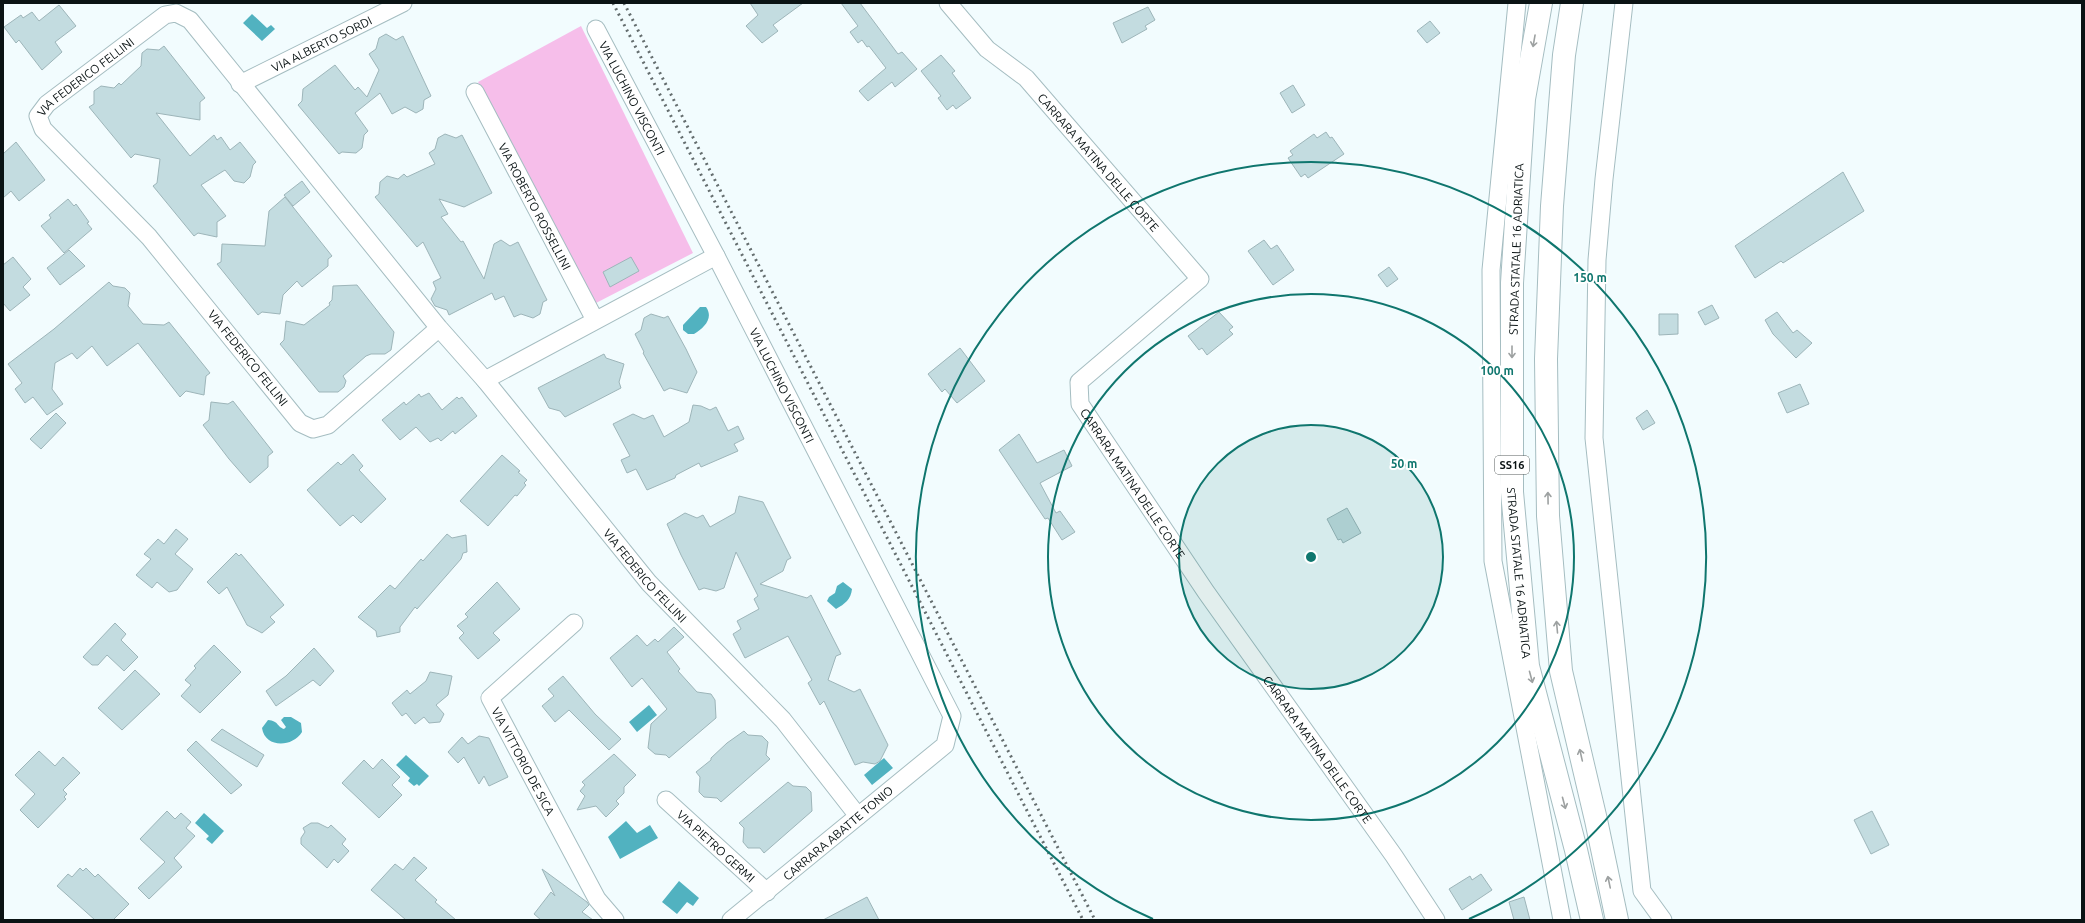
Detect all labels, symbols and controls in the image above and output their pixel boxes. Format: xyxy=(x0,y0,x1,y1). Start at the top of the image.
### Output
street label: VIA ALBERTO SORDI xyxy=(269,13,374,74)
one-way arrow xyxy=(1530,34,1538,47)
street label: VIA FEDERICO FELLINI xyxy=(34,35,136,118)
street label: VIA LUCHINO VISCONTI xyxy=(597,39,668,157)
street label: CARRARA MATINA DELLE CORTE xyxy=(1036,91,1162,234)
street label: VIA ROBERTO ROSSELLINI xyxy=(496,141,574,272)
street label: STRADA STATALE 16 ADRIATICA xyxy=(1507,163,1525,335)
text: 150 m xyxy=(1573,271,1607,284)
street label: VIA FEDERICO FELLINI xyxy=(205,308,291,408)
street label: VIA LUCHINO VISCONTI xyxy=(748,326,817,445)
one-way arrow xyxy=(1508,345,1516,358)
text: 100 m xyxy=(1480,364,1514,377)
street label: CARRARA MATINA DELLE CORTE xyxy=(1078,406,1188,561)
road number: SS16 xyxy=(1495,456,1529,474)
text: 50 m xyxy=(1391,457,1417,470)
street label: STRADA STATALE 16 ADRIATICA xyxy=(1506,487,1534,659)
one-way arrow xyxy=(1544,492,1552,505)
street label: VIA FEDERICO FELLINI xyxy=(601,526,690,624)
centre of rings xyxy=(1304,550,1318,564)
one-way arrow xyxy=(1554,621,1561,634)
one-way arrow xyxy=(1527,670,1535,683)
street label: CARRARA MATINA DELLE CORTE xyxy=(1261,673,1375,826)
street label: VIA VITTORIO DE SICA xyxy=(490,705,558,817)
one-way arrow xyxy=(1577,749,1584,762)
street label: CARRARA ABATTE TONIO xyxy=(780,783,896,883)
one-way arrow xyxy=(1561,796,1568,809)
street label: VIA PIETRO GERMI xyxy=(675,807,758,884)
one-way arrow xyxy=(1605,876,1613,889)

